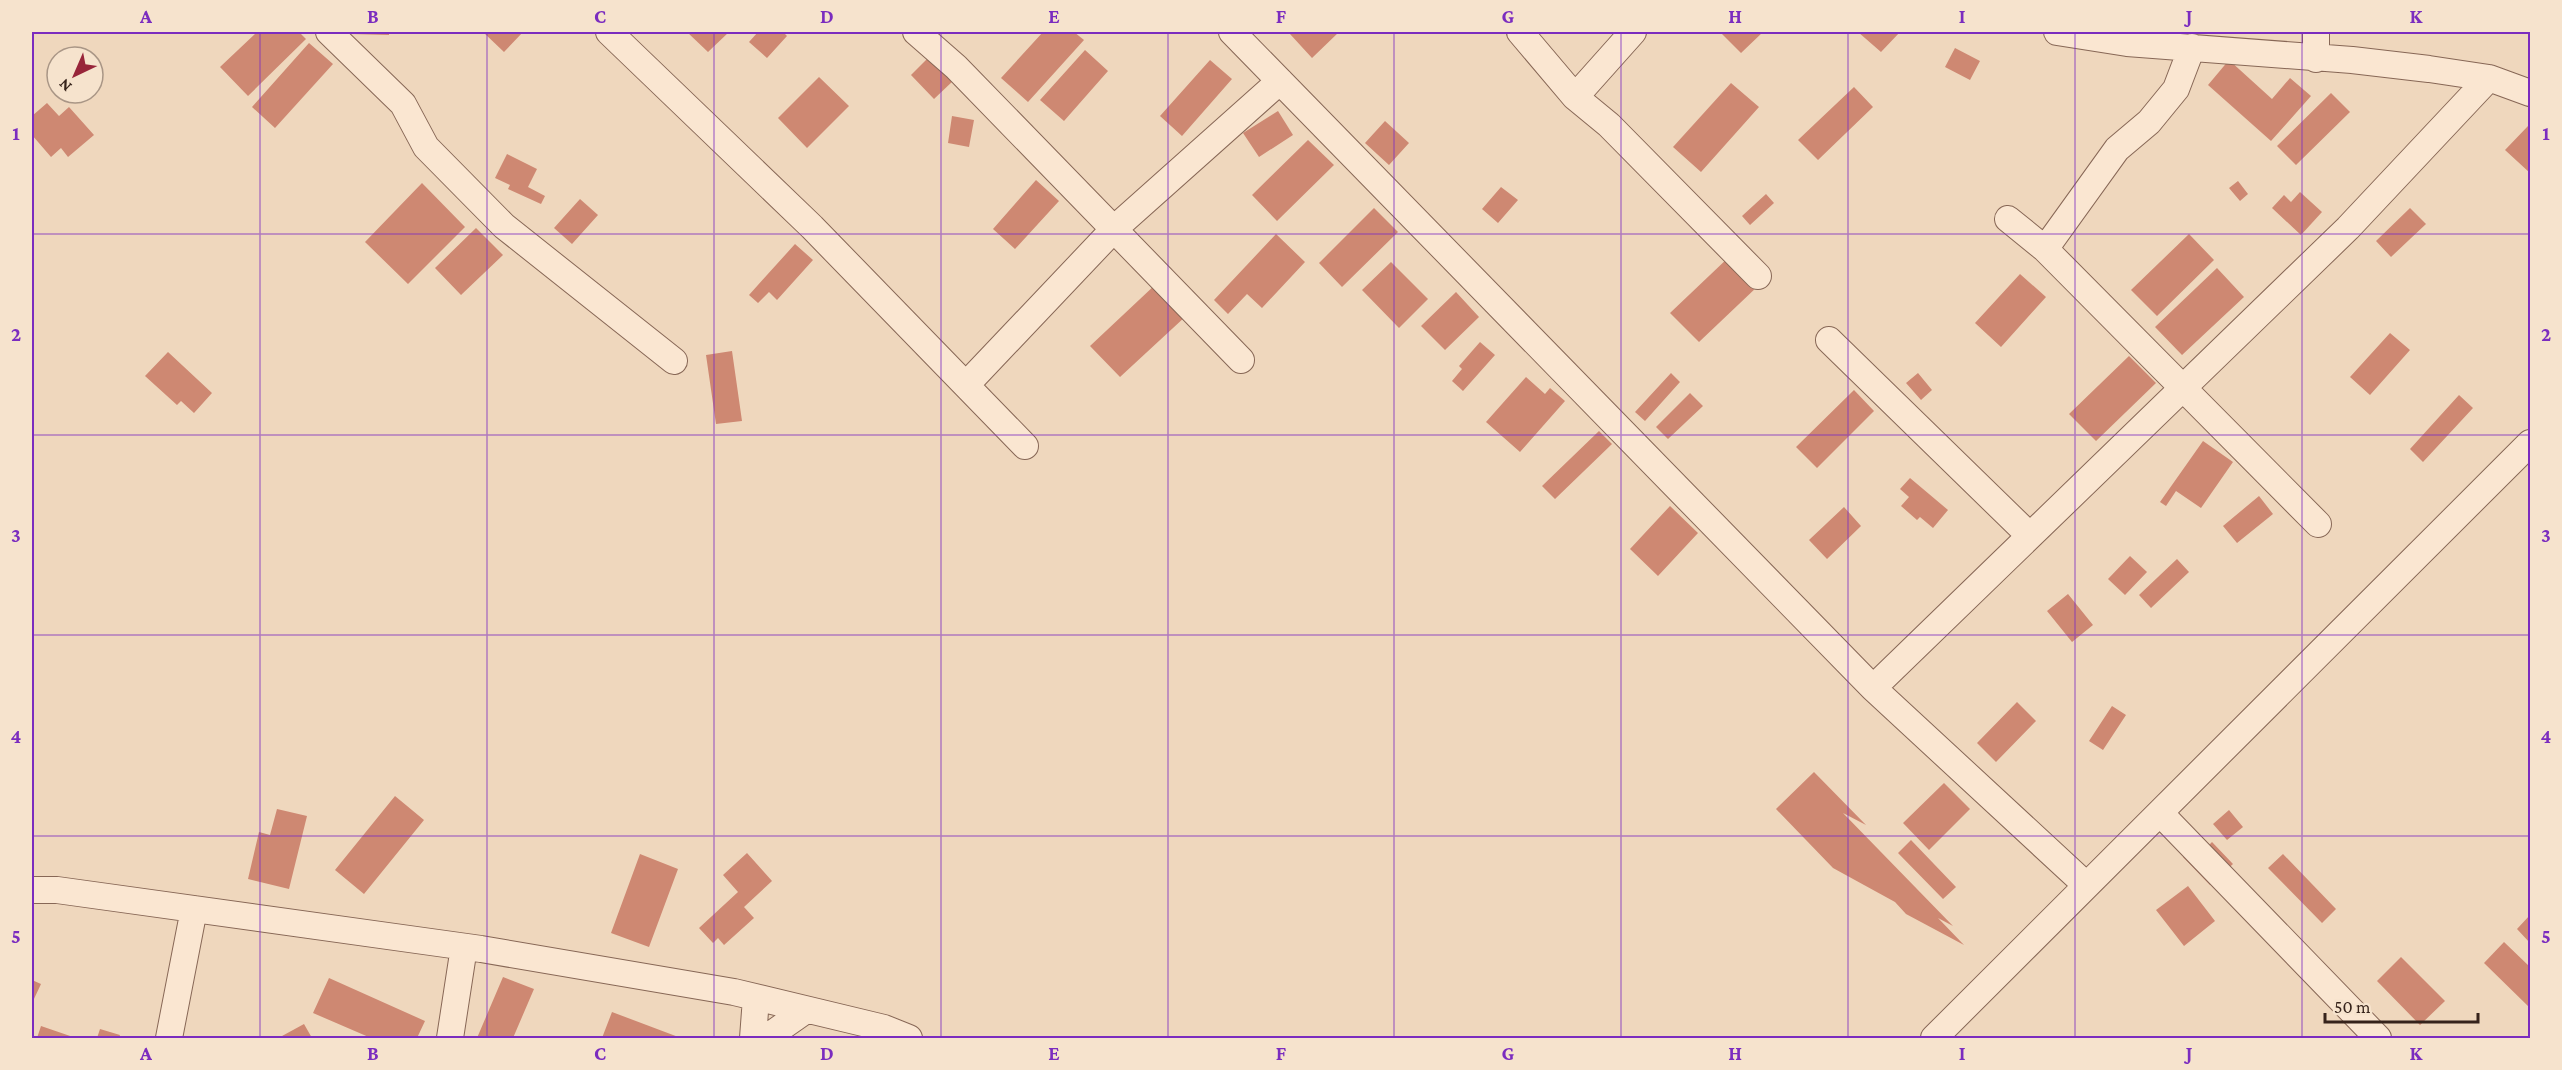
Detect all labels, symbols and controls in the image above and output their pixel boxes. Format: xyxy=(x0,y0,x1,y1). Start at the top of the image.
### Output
text: A xyxy=(139,5,153,27)
text: B xyxy=(367,5,379,27)
text: C xyxy=(594,5,606,27)
text: D xyxy=(820,5,834,27)
text: E xyxy=(1048,5,1060,27)
text: F xyxy=(1276,5,1287,27)
text: G xyxy=(1502,5,1515,27)
text: H xyxy=(1728,5,1742,27)
text: I xyxy=(1959,5,1966,27)
text: J xyxy=(2184,5,2193,27)
text: K xyxy=(2410,5,2424,27)
north arrow xyxy=(45,45,105,105)
text: N xyxy=(55,75,75,95)
text: 1 xyxy=(12,122,20,144)
text: 1 xyxy=(2542,122,2550,144)
text: 2 xyxy=(11,323,21,345)
text: 2 xyxy=(2541,323,2551,345)
text: 3 xyxy=(11,524,21,546)
text: 3 xyxy=(2541,524,2551,546)
text: 4 xyxy=(11,725,22,747)
text: 4 xyxy=(2541,725,2552,747)
text: 5 xyxy=(11,925,21,947)
text: 5 xyxy=(2541,925,2551,947)
scale bar xyxy=(2325,986,2478,1024)
text: 50 m xyxy=(2334,997,2371,1017)
text: A xyxy=(139,1042,153,1064)
text: B xyxy=(367,1042,379,1064)
text: C xyxy=(594,1042,606,1064)
text: D xyxy=(820,1042,834,1064)
text: E xyxy=(1048,1042,1060,1064)
text: F xyxy=(1276,1042,1287,1064)
text: G xyxy=(1502,1042,1515,1064)
text: H xyxy=(1728,1042,1742,1064)
text: I xyxy=(1959,1042,1966,1064)
text: J xyxy=(2184,1042,2193,1064)
text: K xyxy=(2410,1042,2424,1064)

